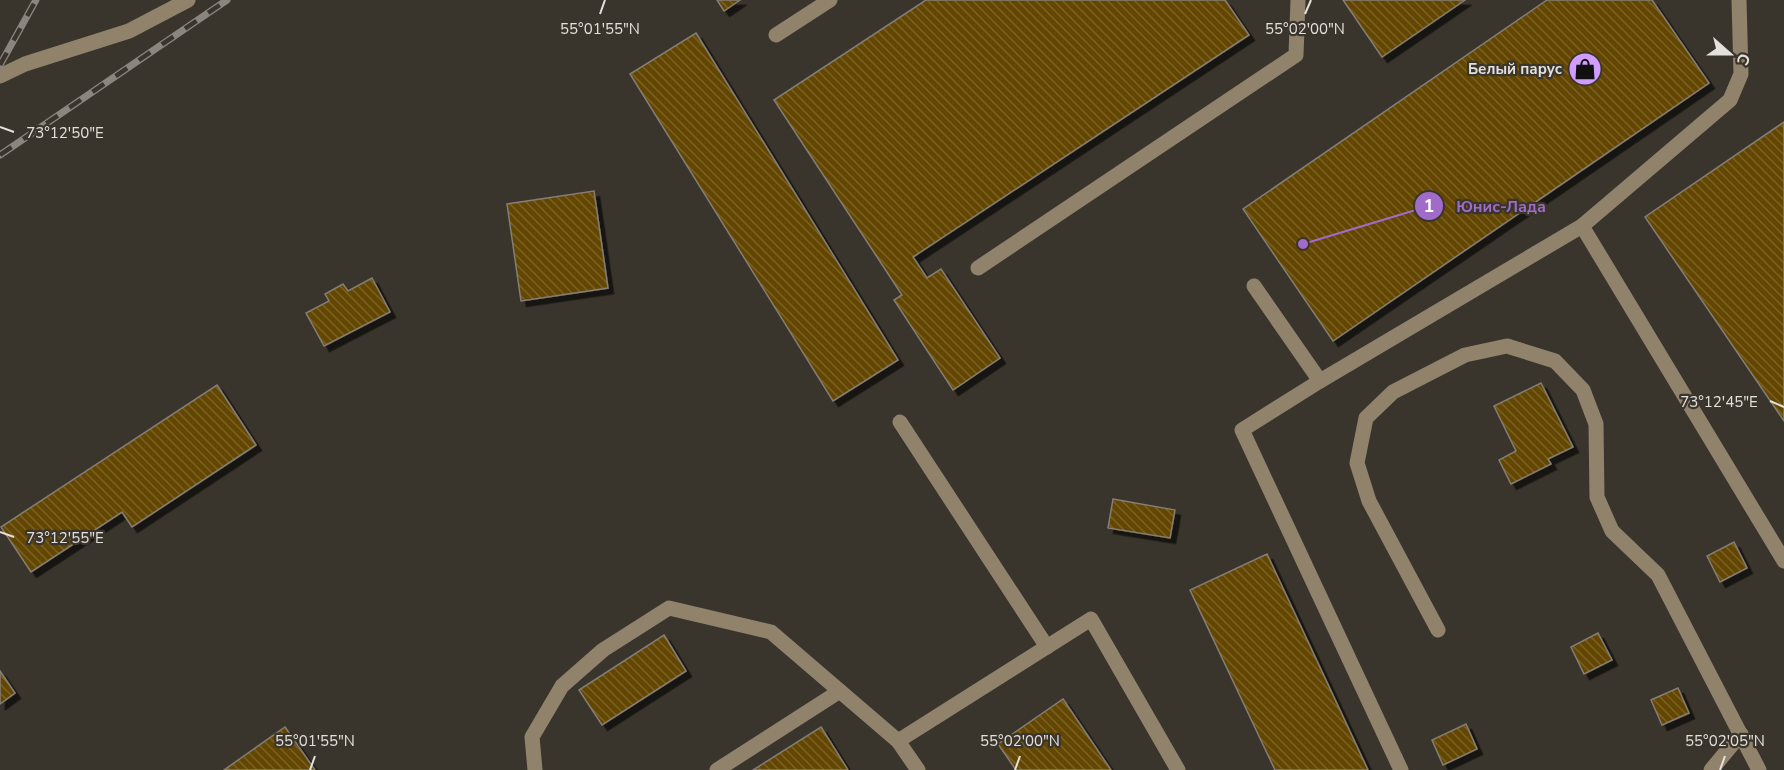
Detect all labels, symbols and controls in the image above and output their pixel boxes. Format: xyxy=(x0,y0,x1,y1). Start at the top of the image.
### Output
text: 55°01'55"N xyxy=(560,19,640,39)
text: 55°02'00"N xyxy=(1265,19,1345,39)
north arrow xyxy=(1700,24,1760,84)
text: С xyxy=(1731,50,1755,68)
shop icon: Белый парус xyxy=(1567,51,1603,87)
place label: Белый парус xyxy=(1468,59,1562,79)
text: 73°12'50"E xyxy=(26,123,104,143)
callout: Юнис-Лада xyxy=(1414,189,1557,223)
text: 1 xyxy=(1424,194,1434,218)
text: Юнис-Лада xyxy=(1456,196,1546,218)
text: 73°12'45"E xyxy=(1680,392,1758,412)
text: 73°12'55"E xyxy=(26,528,104,548)
text: 55°01'55"N xyxy=(275,731,355,751)
text: 55°02'00"N xyxy=(980,731,1060,751)
text: 55°02'05"N xyxy=(1685,731,1765,751)

